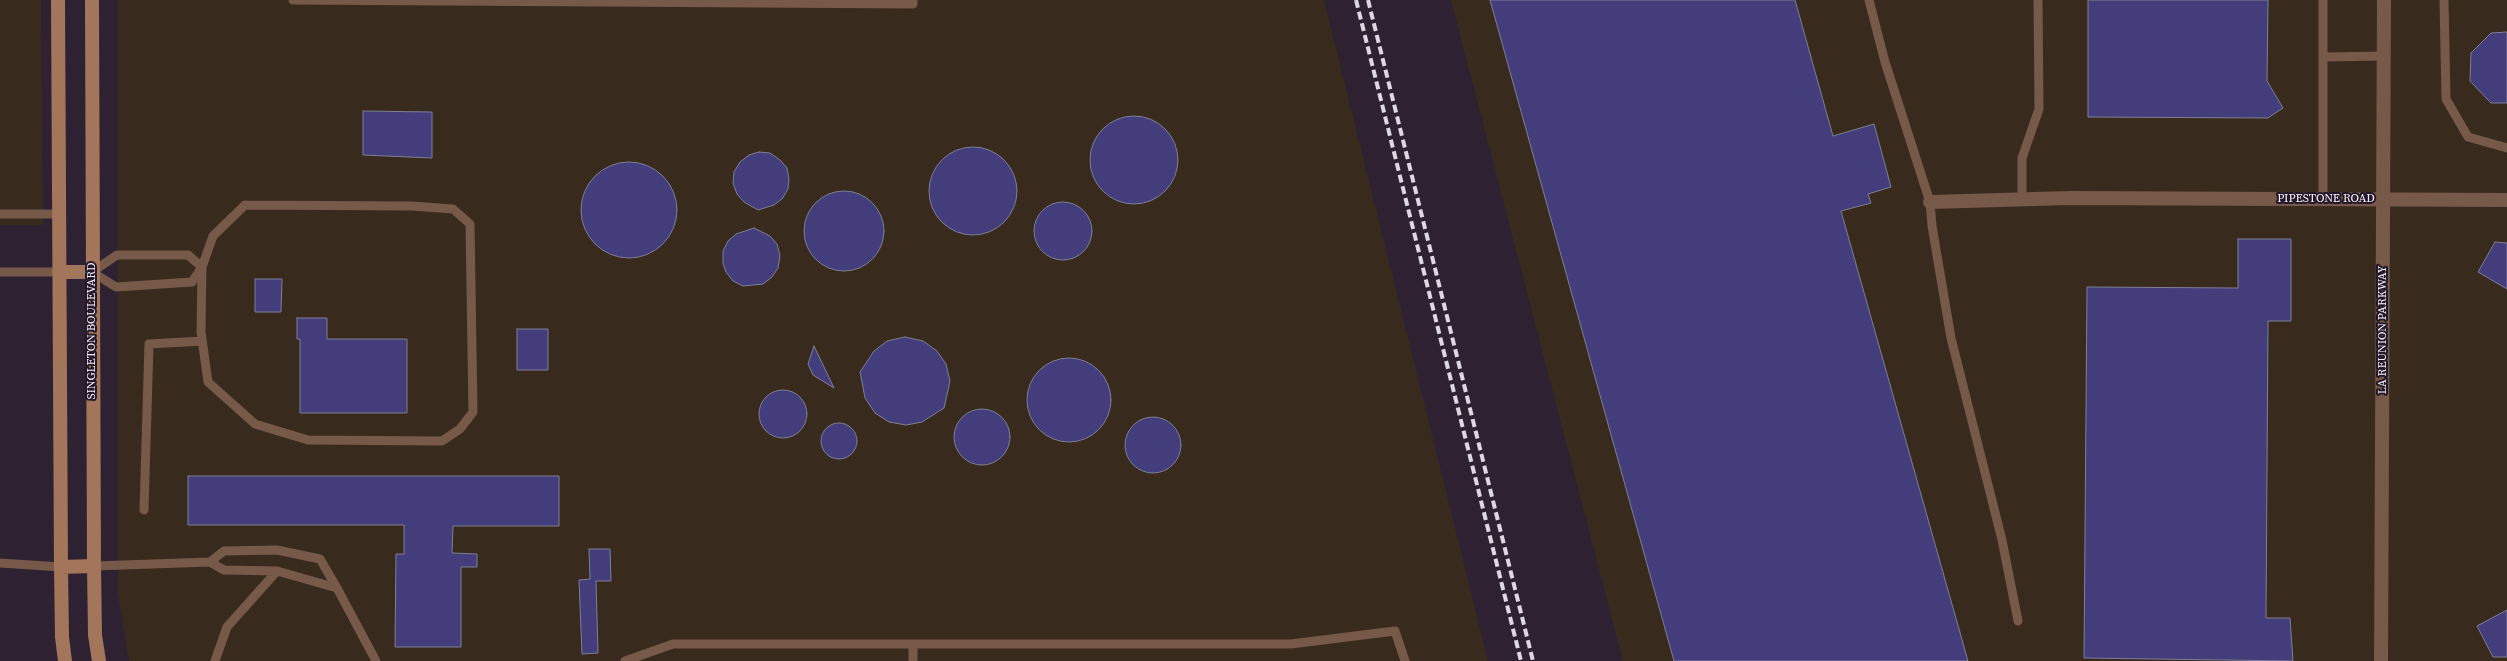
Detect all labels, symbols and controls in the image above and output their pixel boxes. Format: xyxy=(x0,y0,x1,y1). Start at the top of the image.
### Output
street label: PIPESTONE ROAD xyxy=(2277,192,2375,206)
street label: SINGLETON BOULEVARD xyxy=(85,262,99,400)
street label: LA REUNION PARKWAY xyxy=(2376,266,2390,394)

